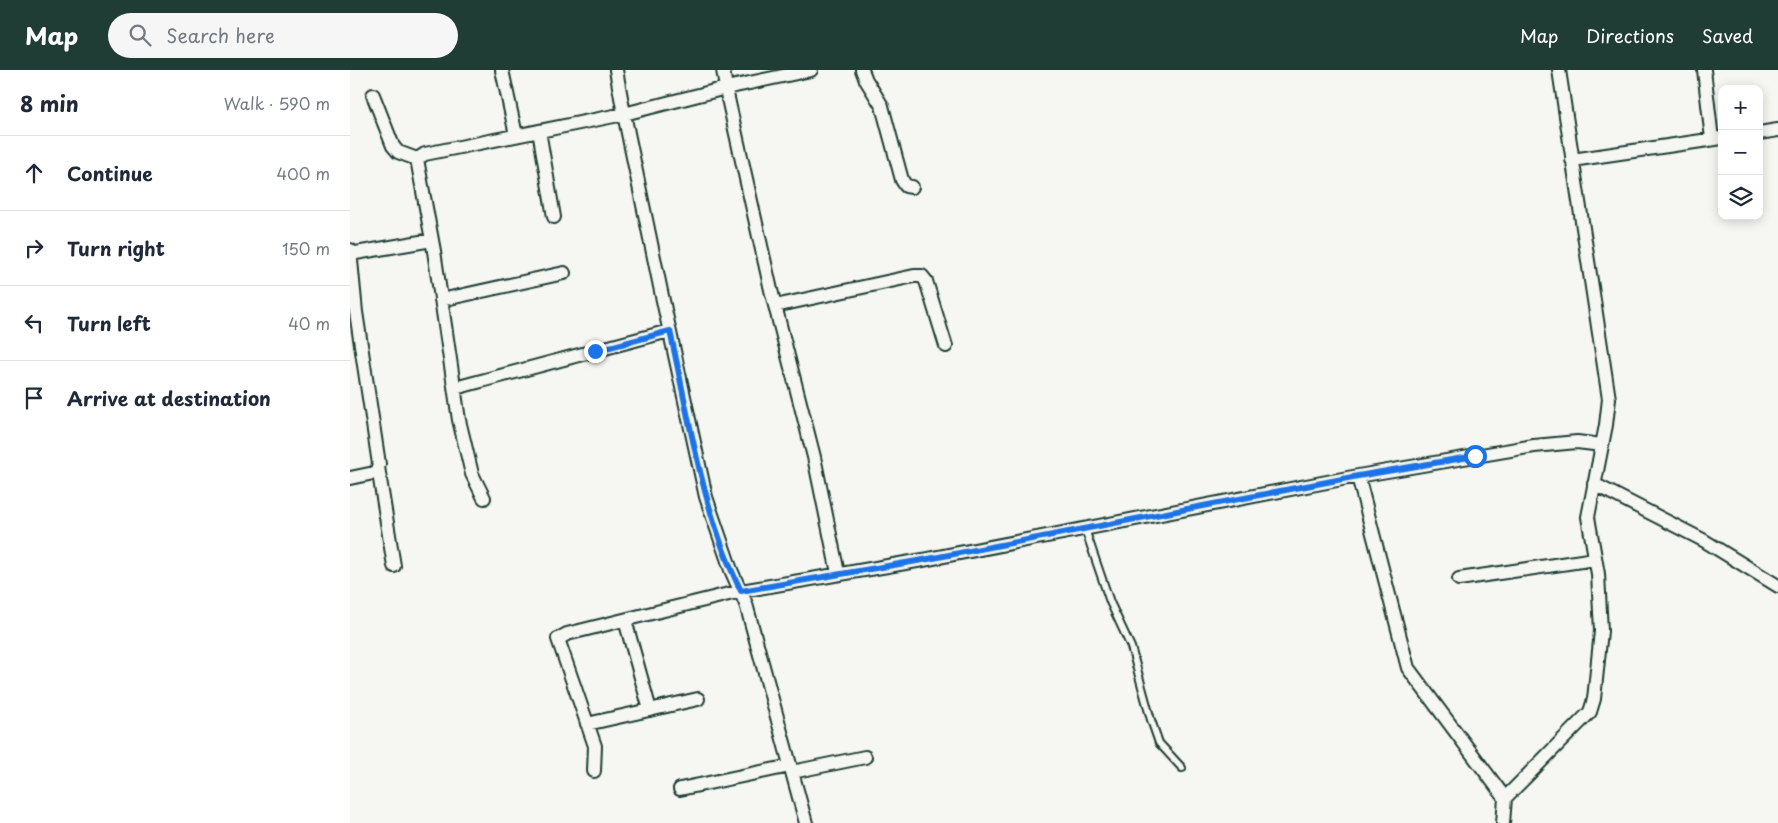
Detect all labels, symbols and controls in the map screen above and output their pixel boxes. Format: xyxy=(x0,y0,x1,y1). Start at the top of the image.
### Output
search box xyxy=(108,13,458,58)
text: Map xyxy=(25,17,78,53)
icon: search xyxy=(126,21,154,49)
text: Search here xyxy=(166,21,275,49)
text: Map xyxy=(1520,22,1558,49)
text: Directions xyxy=(1586,22,1674,49)
text: Saved xyxy=(1702,22,1753,49)
map controls xyxy=(1718,85,1763,220)
button: + xyxy=(1718,85,1763,130)
text: 8 min xyxy=(20,87,79,119)
text: Walk · 590 m xyxy=(224,91,330,115)
button: − xyxy=(1718,130,1763,175)
icon: ahead xyxy=(20,159,48,187)
text: Continue xyxy=(67,159,153,187)
text: 400 m xyxy=(277,161,330,185)
button: layers xyxy=(1718,175,1763,220)
icon: right xyxy=(20,234,48,262)
text: Turn right xyxy=(67,234,165,262)
text: 150 m xyxy=(282,236,330,260)
icon: left xyxy=(20,309,48,337)
text: Turn left xyxy=(67,309,151,337)
text: 40 m xyxy=(288,311,330,335)
route end xyxy=(584,340,607,363)
icon: arrive xyxy=(20,384,48,412)
text: Arrive at destination xyxy=(67,384,271,412)
route start xyxy=(1464,445,1487,468)

